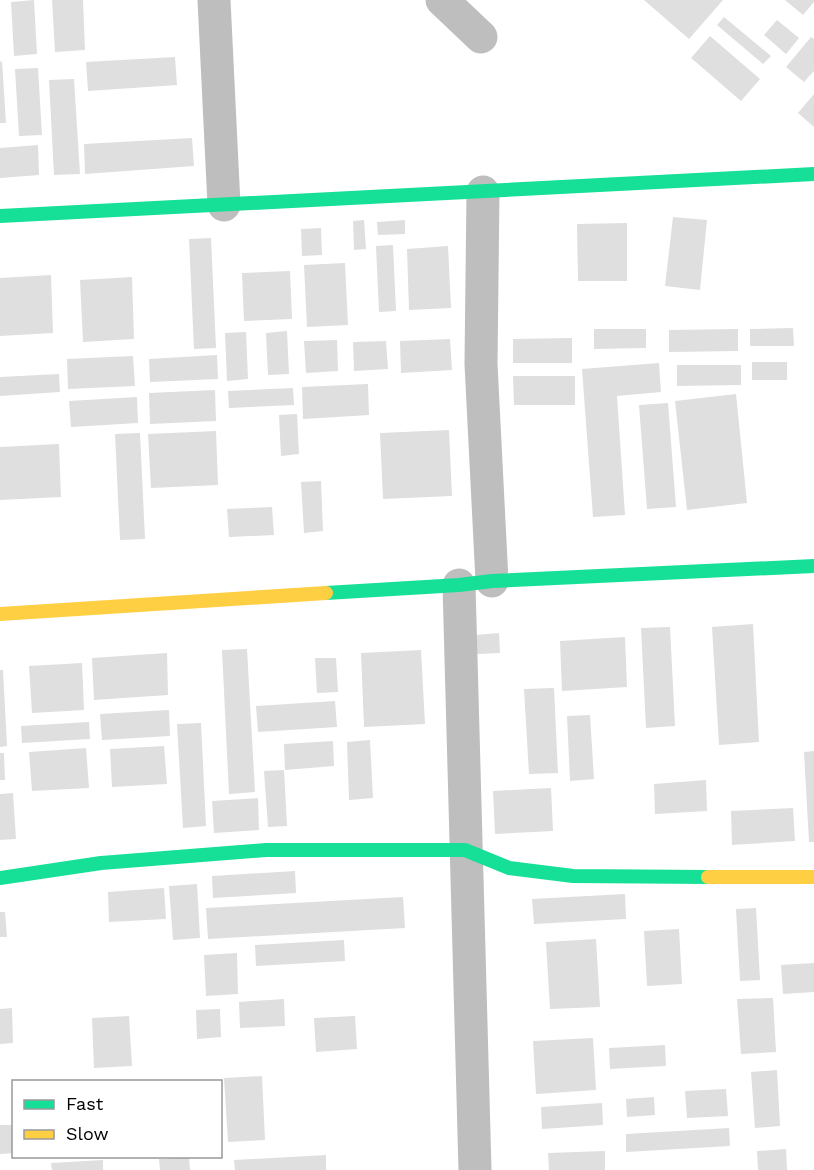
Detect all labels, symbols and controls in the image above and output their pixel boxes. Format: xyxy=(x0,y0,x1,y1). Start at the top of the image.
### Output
legend xyxy=(12,1080,222,1158)
text: Fast xyxy=(66,1093,104,1114)
text: Slow xyxy=(66,1123,109,1144)

